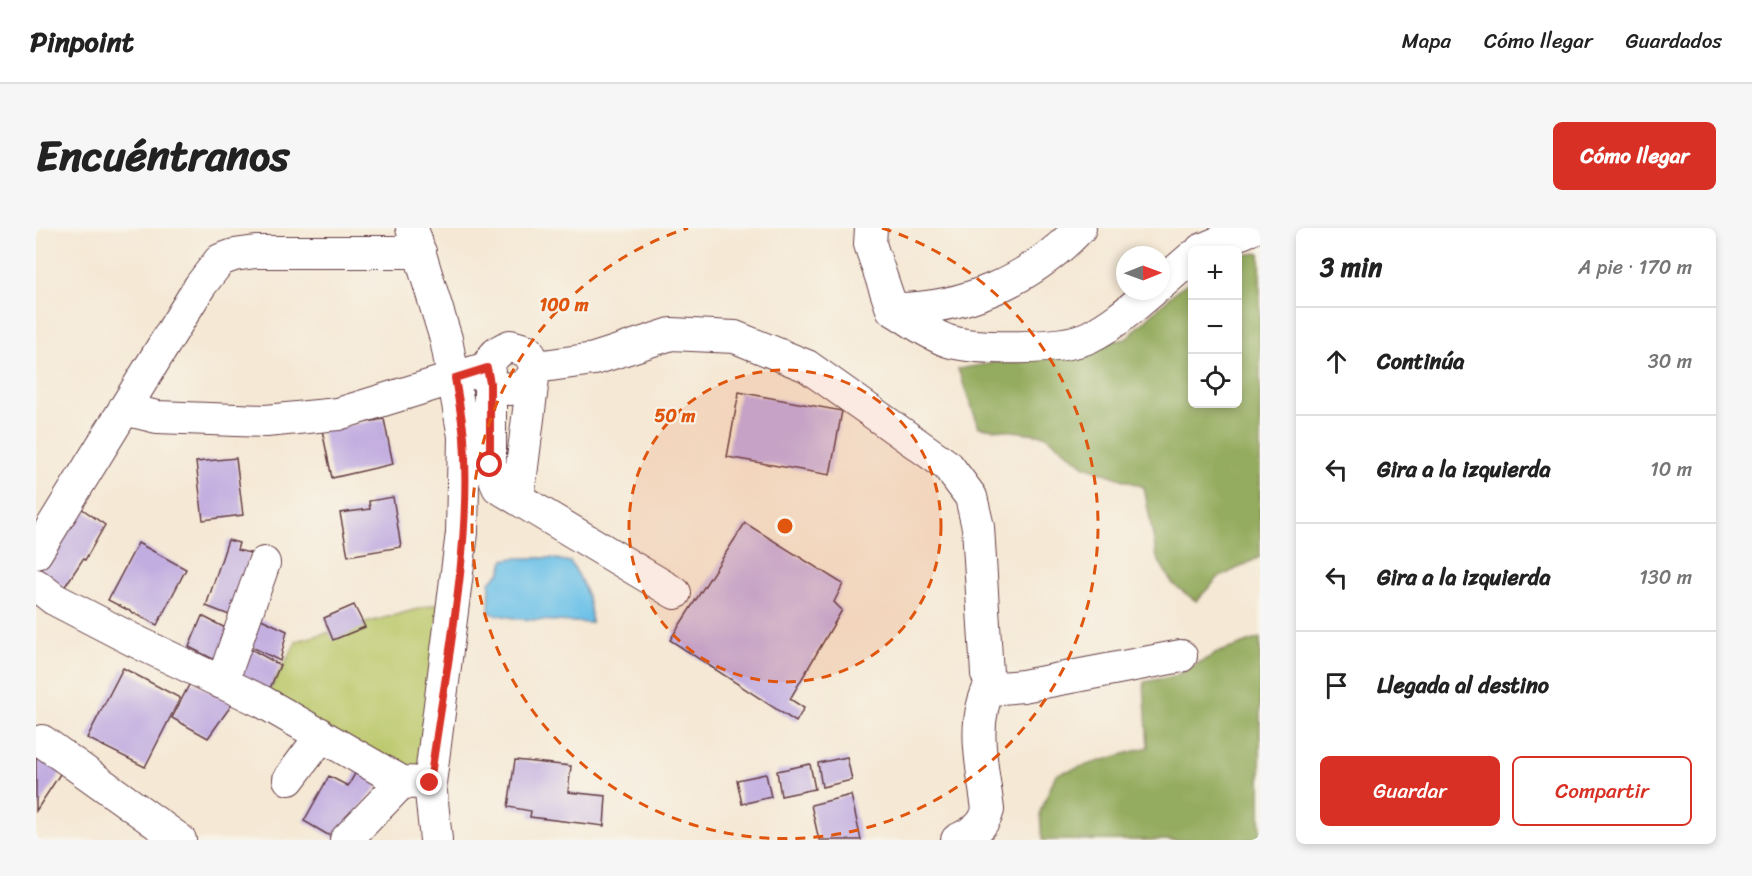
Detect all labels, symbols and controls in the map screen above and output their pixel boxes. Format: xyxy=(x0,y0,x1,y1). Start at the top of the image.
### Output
text: Pinpoint xyxy=(30,17,134,66)
text: Mapa xyxy=(1402,22,1451,60)
text: Cómo llegar xyxy=(1484,22,1593,60)
text: Guardados xyxy=(1626,22,1722,60)
text: Encuéntranos xyxy=(36,119,289,193)
button: Cómo llegar xyxy=(1553,122,1716,190)
text: 3 min xyxy=(1320,244,1382,290)
north arrow xyxy=(1116,246,1170,300)
map controls xyxy=(1188,246,1242,408)
button: + xyxy=(1188,246,1242,300)
text: A pie · 170 m xyxy=(1578,250,1692,285)
text: 100 m xyxy=(540,289,589,321)
button: − xyxy=(1188,300,1242,354)
text: Continúa xyxy=(1377,342,1464,381)
text: 30 m xyxy=(1648,344,1692,379)
icon: ahead xyxy=(1320,345,1353,378)
button: locate xyxy=(1188,354,1242,408)
text: 50 m xyxy=(655,400,696,432)
text: Gira a la izquierda xyxy=(1377,450,1550,489)
route start xyxy=(476,451,502,477)
text: 10 m xyxy=(1650,452,1692,487)
icon: left xyxy=(1320,453,1353,486)
centre of rings xyxy=(775,516,795,536)
text: Gira a la izquierda xyxy=(1377,558,1550,597)
text: 130 m xyxy=(1639,560,1692,595)
icon: left xyxy=(1320,561,1353,594)
text: Llegada al destino xyxy=(1377,666,1549,705)
icon: arrive xyxy=(1320,669,1353,702)
button: Guardar xyxy=(1320,756,1500,826)
button: Compartir xyxy=(1512,756,1692,826)
route end xyxy=(416,769,442,795)

